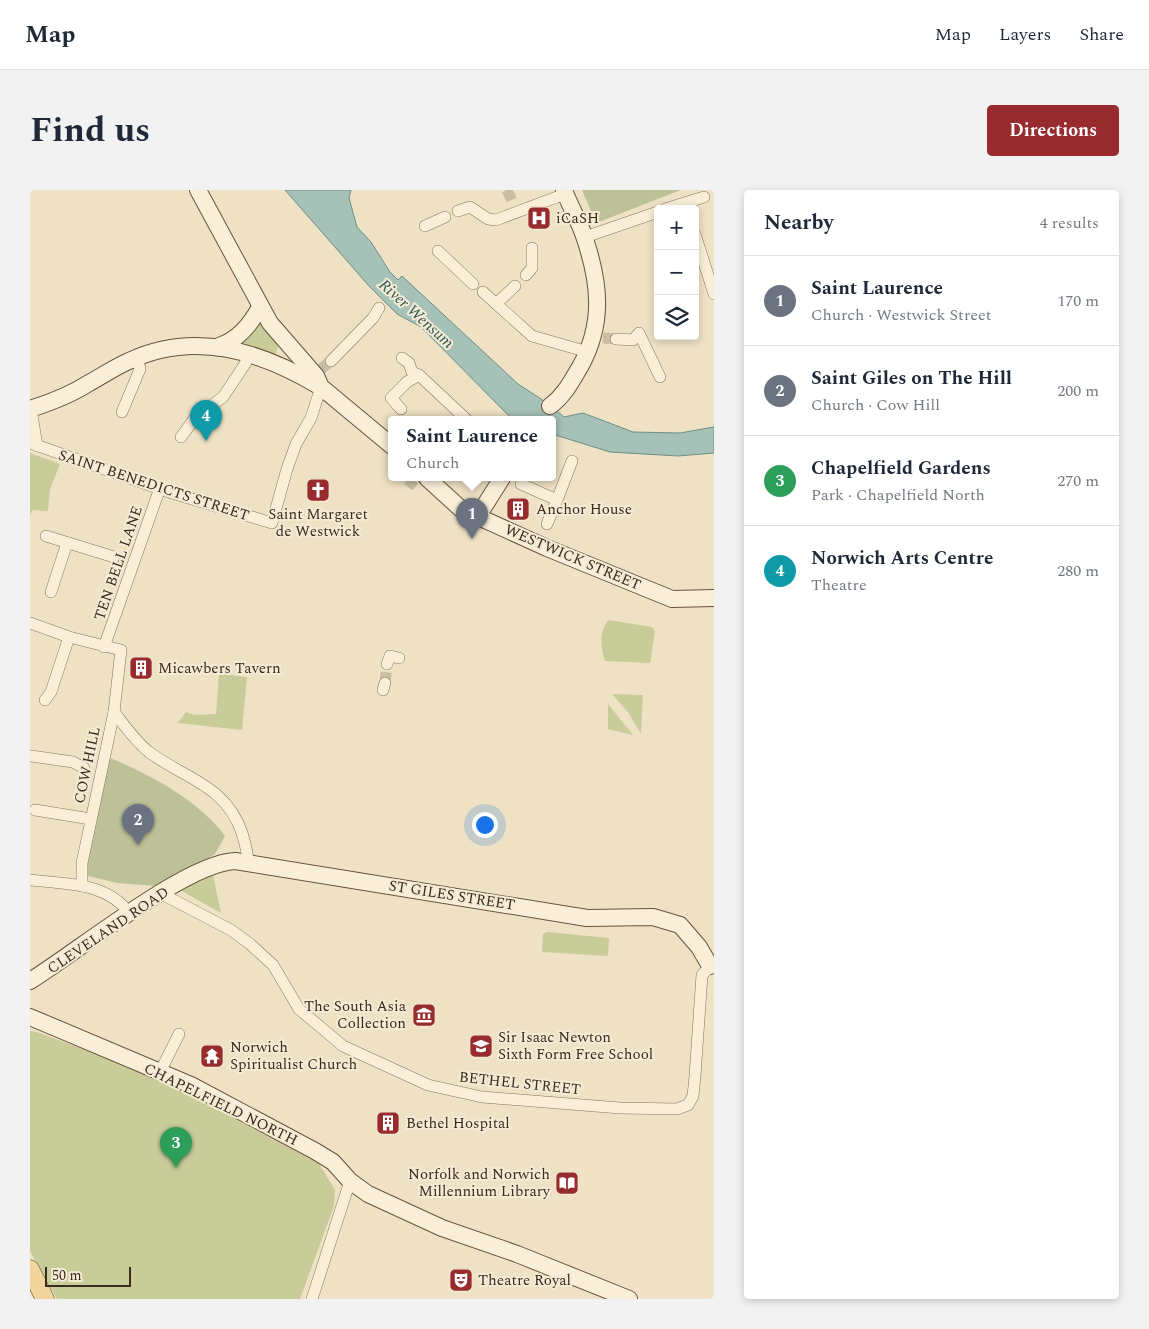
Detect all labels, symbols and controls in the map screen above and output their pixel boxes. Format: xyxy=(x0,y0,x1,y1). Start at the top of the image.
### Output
text: Map xyxy=(25,17,75,53)
text: Map xyxy=(935,21,971,48)
text: Layers xyxy=(999,21,1051,48)
text: Share xyxy=(1079,21,1124,48)
text: Find us xyxy=(30,104,150,157)
button: Directions xyxy=(987,105,1119,156)
hospital icon: iCaSH xyxy=(526,205,552,231)
map controls xyxy=(654,205,699,340)
button: + xyxy=(654,205,699,250)
place label: iCaSH xyxy=(556,207,599,230)
text: Nearby xyxy=(764,207,834,239)
text: 4 results xyxy=(1040,211,1099,235)
button: − xyxy=(654,250,699,295)
water label: River Wensum xyxy=(373,273,460,355)
text: Saint Laurence xyxy=(811,274,943,303)
text: 1 xyxy=(776,289,784,313)
text: 170 m xyxy=(1057,289,1099,313)
button: layers xyxy=(654,295,699,340)
text: Church · Westwick Street xyxy=(811,303,991,327)
text: Saint Giles on The Hill xyxy=(811,364,1012,393)
text: 2 xyxy=(776,379,784,403)
text: 200 m xyxy=(1057,379,1099,403)
text: Church · Cow Hill xyxy=(811,393,940,417)
pin: 4 xyxy=(190,400,222,441)
popup xyxy=(388,416,556,481)
text: Saint Laurence xyxy=(406,422,538,451)
street label: SAINT BENEDICTS STREET xyxy=(55,444,252,527)
text: Church xyxy=(406,451,459,475)
text: Chapelfield Gardens xyxy=(811,454,991,483)
text: 3 xyxy=(776,469,784,493)
text: 270 m xyxy=(1057,469,1099,493)
church icon: Saint Margaret de Westwick xyxy=(305,477,331,503)
text: Park · Chapelfield North xyxy=(811,483,985,507)
building icon: Anchor House xyxy=(505,496,531,522)
pin: 1 xyxy=(456,498,488,539)
place label: Anchor House xyxy=(536,498,632,521)
street label: TEN BELL LANE xyxy=(88,503,149,624)
place label: Saint Margaret de Westwick xyxy=(268,503,368,543)
street label: WESTWICK STREET xyxy=(501,518,645,597)
text: Norwich Arts Centre xyxy=(811,544,993,573)
text: 4 xyxy=(776,559,784,583)
text: 280 m xyxy=(1057,559,1099,583)
text: Theatre xyxy=(811,573,867,597)
building icon: Micawbers Tavern xyxy=(128,655,154,681)
place label: Micawbers Tavern xyxy=(158,657,281,680)
street label: COW HILL xyxy=(68,725,107,806)
pin: 2 xyxy=(122,804,154,845)
your location xyxy=(472,812,498,838)
street label: ST GILES STREET xyxy=(387,874,517,917)
street label: CLEVELAND ROAD xyxy=(43,881,174,980)
place label: The South Asia Collection xyxy=(304,995,407,1035)
museum icon: The South Asia Collection xyxy=(411,1002,437,1028)
place label: Sir Isaac Newton Sixth Form Free School xyxy=(498,1026,653,1066)
school or university icon: Sir Isaac Newton Sixth Form Free School xyxy=(468,1033,494,1059)
place label: Norwich Spiritualist Church xyxy=(230,1036,357,1076)
temple icon: Norwich Spiritualist Church xyxy=(199,1043,225,1069)
street label: CHAPELFIELD NORTH xyxy=(140,1057,302,1152)
street label: BETHEL STREET xyxy=(458,1066,582,1101)
building icon: Bethel Hospital xyxy=(375,1110,401,1136)
place label: Bethel Hospital xyxy=(406,1112,510,1135)
pin: 3 xyxy=(160,1127,192,1168)
place label: Norfolk and Norwich Millennium Library xyxy=(408,1163,551,1203)
library icon: Norfolk and Norwich Millennium Library xyxy=(554,1170,580,1196)
scale bar xyxy=(45,1264,131,1287)
text: 50 m xyxy=(52,1265,82,1286)
theatre icon: Theatre Royal xyxy=(448,1267,474,1293)
place label: Theatre Royal xyxy=(478,1269,571,1292)

